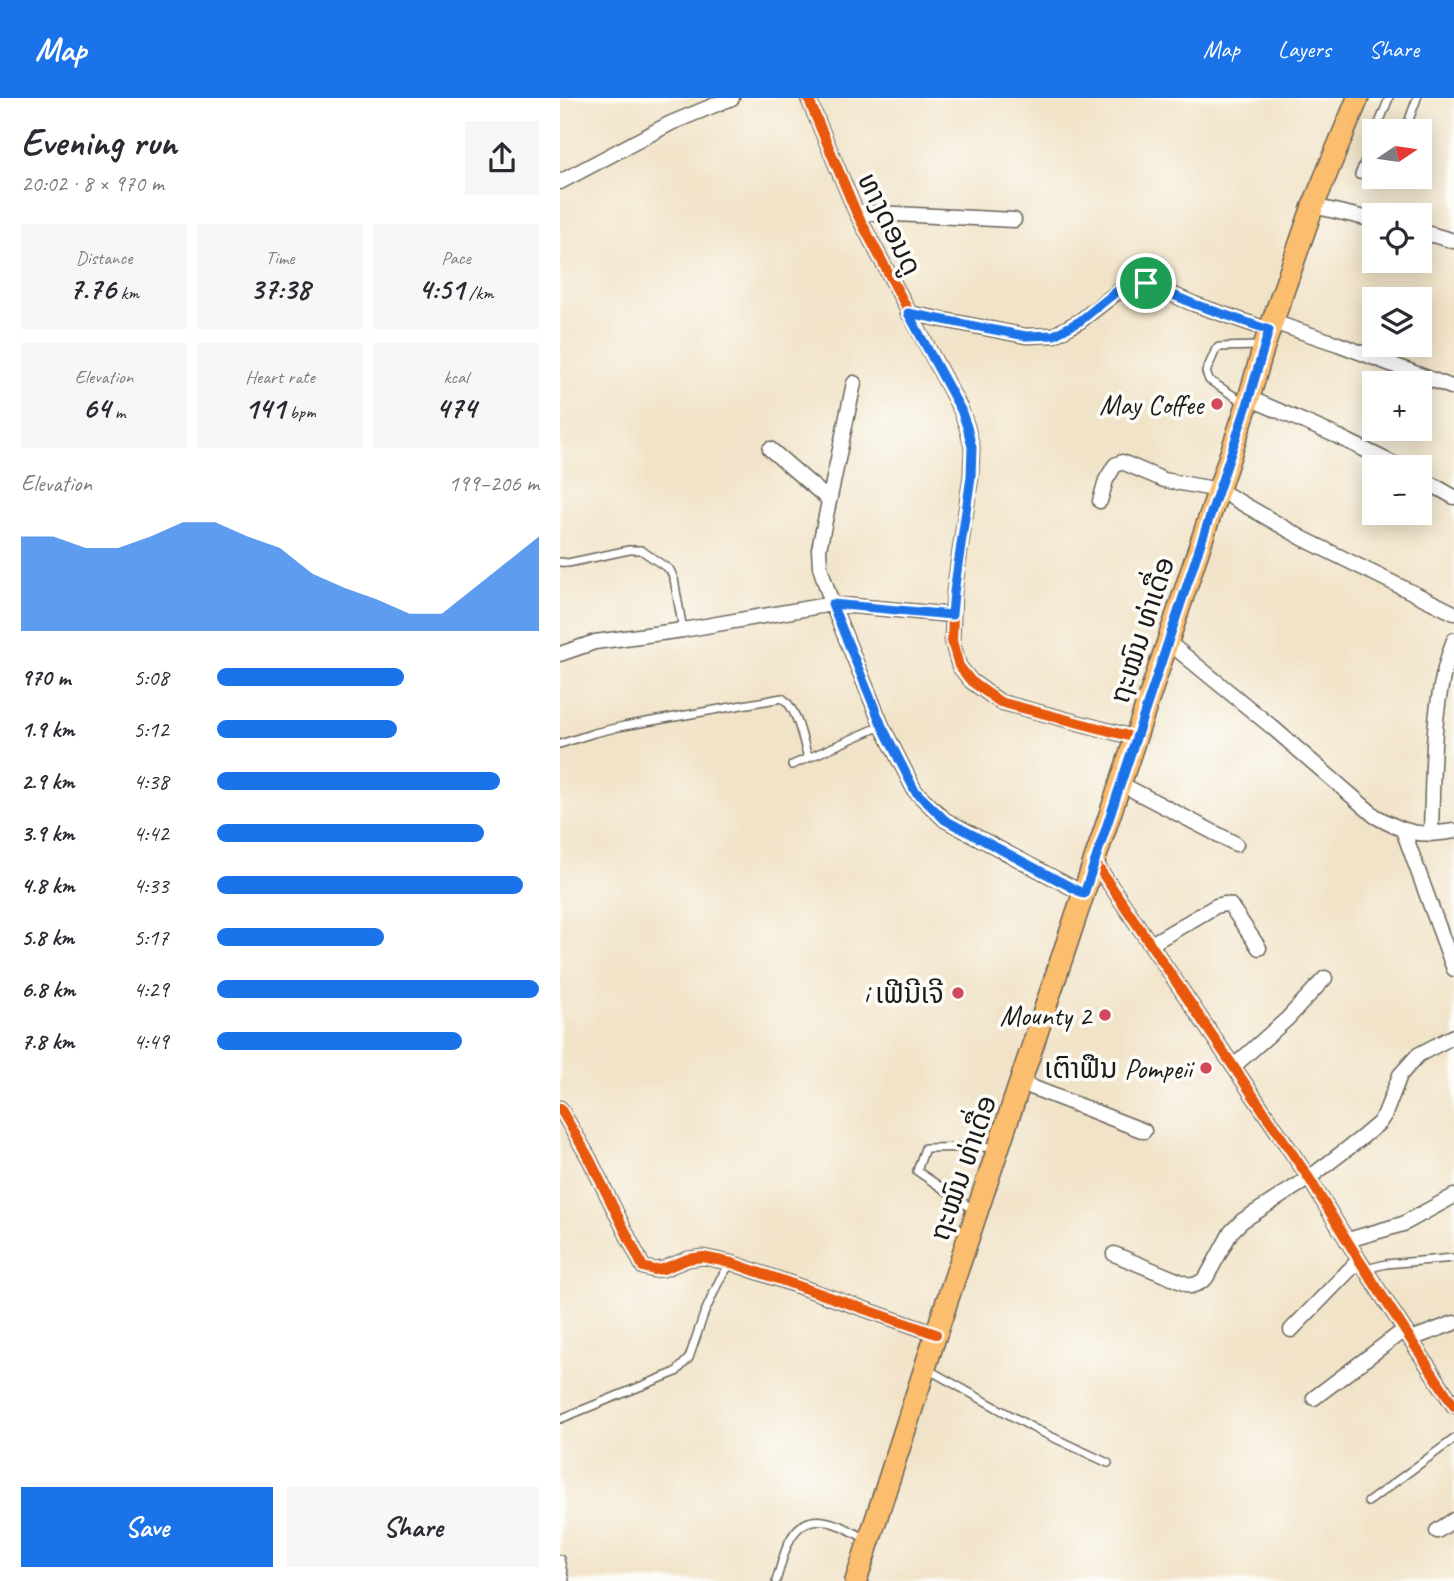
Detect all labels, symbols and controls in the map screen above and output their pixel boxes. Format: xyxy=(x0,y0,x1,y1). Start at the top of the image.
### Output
text: Map xyxy=(35,28,86,70)
text: Map xyxy=(1203,34,1240,64)
text: Layers xyxy=(1278,34,1331,64)
text: Share xyxy=(1369,34,1419,64)
text: Evening run xyxy=(21,119,177,166)
north arrow xyxy=(1362,119,1432,189)
map controls xyxy=(1362,119,1432,525)
button: share xyxy=(465,121,539,195)
street label: ທາງດອນດູ xyxy=(850,167,930,281)
text: 20:02 · 8 × 970 m xyxy=(21,169,164,198)
button: locate xyxy=(1362,203,1432,273)
text: Distance xyxy=(76,246,132,270)
text: Time xyxy=(265,246,295,270)
text: Pace xyxy=(441,246,471,270)
pin xyxy=(1116,253,1176,313)
icon: arrive xyxy=(1127,264,1165,302)
text: 7.76 xyxy=(69,270,116,308)
text: 37:38 xyxy=(250,270,310,308)
text: 4:51 xyxy=(418,270,464,308)
text: km xyxy=(116,281,139,305)
text: /km xyxy=(464,281,494,305)
button: layers xyxy=(1362,287,1432,357)
text: Elevation xyxy=(75,365,133,389)
text: Heart rate xyxy=(245,365,315,389)
text: kcal xyxy=(443,365,469,389)
button: + xyxy=(1362,371,1432,441)
place label: May Coffee xyxy=(1099,387,1205,422)
text: 64 xyxy=(83,389,110,427)
text: 141 xyxy=(244,389,285,427)
text: 474 xyxy=(436,389,476,427)
marker: May Coffee xyxy=(1209,396,1225,412)
text: m xyxy=(110,400,125,424)
text: bpm xyxy=(285,400,316,424)
button: − xyxy=(1362,455,1432,525)
text: Elevation xyxy=(21,469,92,498)
text: 199–206 m xyxy=(448,469,539,498)
street label: ຖະໝົນ ທ່າເດື່ອ xyxy=(1098,551,1182,708)
text: 970 m xyxy=(21,663,70,692)
text: 5:08 xyxy=(133,663,169,692)
text: 1.9 km xyxy=(21,715,74,744)
text: 5:12 xyxy=(133,715,169,744)
text: 2.9 km xyxy=(21,767,74,796)
text: 4:38 xyxy=(133,767,169,796)
text: 3.9 km xyxy=(21,819,74,848)
text: 4:42 xyxy=(133,819,169,848)
text: 4.8 km xyxy=(21,871,75,900)
text: 4:33 xyxy=(133,871,169,900)
text: 5.8 km xyxy=(21,923,74,952)
text: 5:17 xyxy=(133,923,169,952)
text: 6.8 km xyxy=(21,975,75,1004)
text: 4:29 xyxy=(133,975,169,1004)
place label: i ເຟີນີເຈີ xyxy=(863,976,944,1011)
marker: i ເຟີນີເຈີ xyxy=(950,985,966,1001)
place label: Mounty 2 xyxy=(1000,998,1093,1033)
marker: Mounty 2 xyxy=(1097,1007,1113,1023)
text: 7.8 km xyxy=(21,1027,74,1056)
text: 4:49 xyxy=(133,1027,169,1056)
place label: ເຕົາຟືນ Pompeii xyxy=(1045,1051,1196,1086)
marker: ເຕົາຟືນ Pompeii xyxy=(1198,1060,1214,1076)
street label: ຖະໝົນ ທ່າເດື່ອ xyxy=(918,1089,1004,1245)
button: Save xyxy=(21,1487,273,1567)
button: Share xyxy=(287,1487,539,1567)

